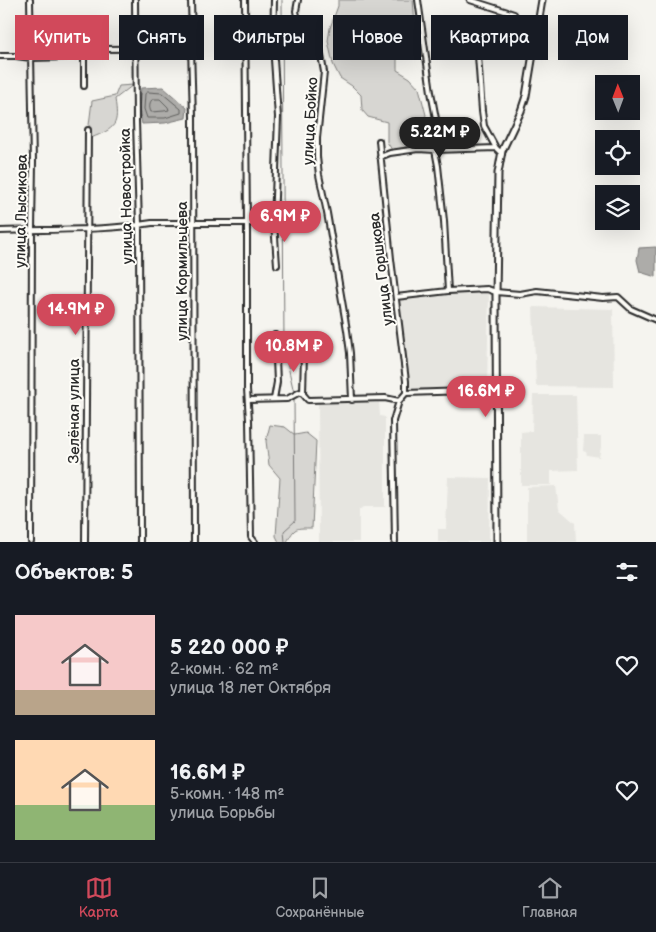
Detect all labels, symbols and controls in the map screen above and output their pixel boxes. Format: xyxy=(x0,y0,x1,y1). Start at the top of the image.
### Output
chip: Купить xyxy=(15,15,109,60)
chip: Снять xyxy=(119,15,204,60)
chip: Фильтры xyxy=(214,15,323,60)
chip: Новое xyxy=(333,15,421,60)
chip: Квартира xyxy=(431,15,548,60)
chip: Дом xyxy=(558,15,628,60)
north arrow xyxy=(595,75,640,120)
map controls xyxy=(595,75,640,230)
street label: улица Бойко xyxy=(299,76,322,165)
pin: 5.22M ₽ xyxy=(394,116,486,159)
text: 5.22M ₽ xyxy=(410,123,470,142)
street label: улица Новостройка xyxy=(116,128,137,264)
button: locate xyxy=(595,130,640,175)
street label: улица Лысикова xyxy=(11,154,32,268)
button: layers xyxy=(595,185,640,230)
pin: 6.9M ₽ xyxy=(244,200,326,243)
street label: улица Кормильцева xyxy=(173,201,192,341)
text: 6.9M ₽ xyxy=(260,207,310,226)
street label: улица Горшкова xyxy=(365,211,398,327)
pin: 14.9M ₽ xyxy=(30,294,122,336)
text: 14.9M ₽ xyxy=(48,300,104,319)
pin: 10.8M ₽ xyxy=(248,330,340,373)
text: 10.8M ₽ xyxy=(265,337,323,356)
street label: Зелёная улица xyxy=(65,358,84,464)
pin: 16.6M ₽ xyxy=(440,376,532,418)
text: 16.6M ₽ xyxy=(457,382,515,401)
icon: filters xyxy=(613,558,641,586)
text: Объектов: 5 xyxy=(15,560,133,585)
icon: home xyxy=(55,635,115,695)
text: 5 220 000 ₽ xyxy=(170,635,288,660)
icon: heart xyxy=(613,651,641,679)
text: 2-комн. · 62 m² xyxy=(170,660,279,679)
text: улица 18 лет Октября xyxy=(170,679,331,698)
icon: home xyxy=(55,760,115,820)
text: 16.6M ₽ xyxy=(170,760,245,785)
icon: heart xyxy=(613,776,641,804)
text: 5-комн. · 148 m² xyxy=(170,785,285,804)
text: улица Борьбы xyxy=(170,804,275,823)
tab: Карта xyxy=(79,874,118,921)
tab: Сохранённые xyxy=(276,874,364,921)
tab: Главная xyxy=(522,874,577,921)

